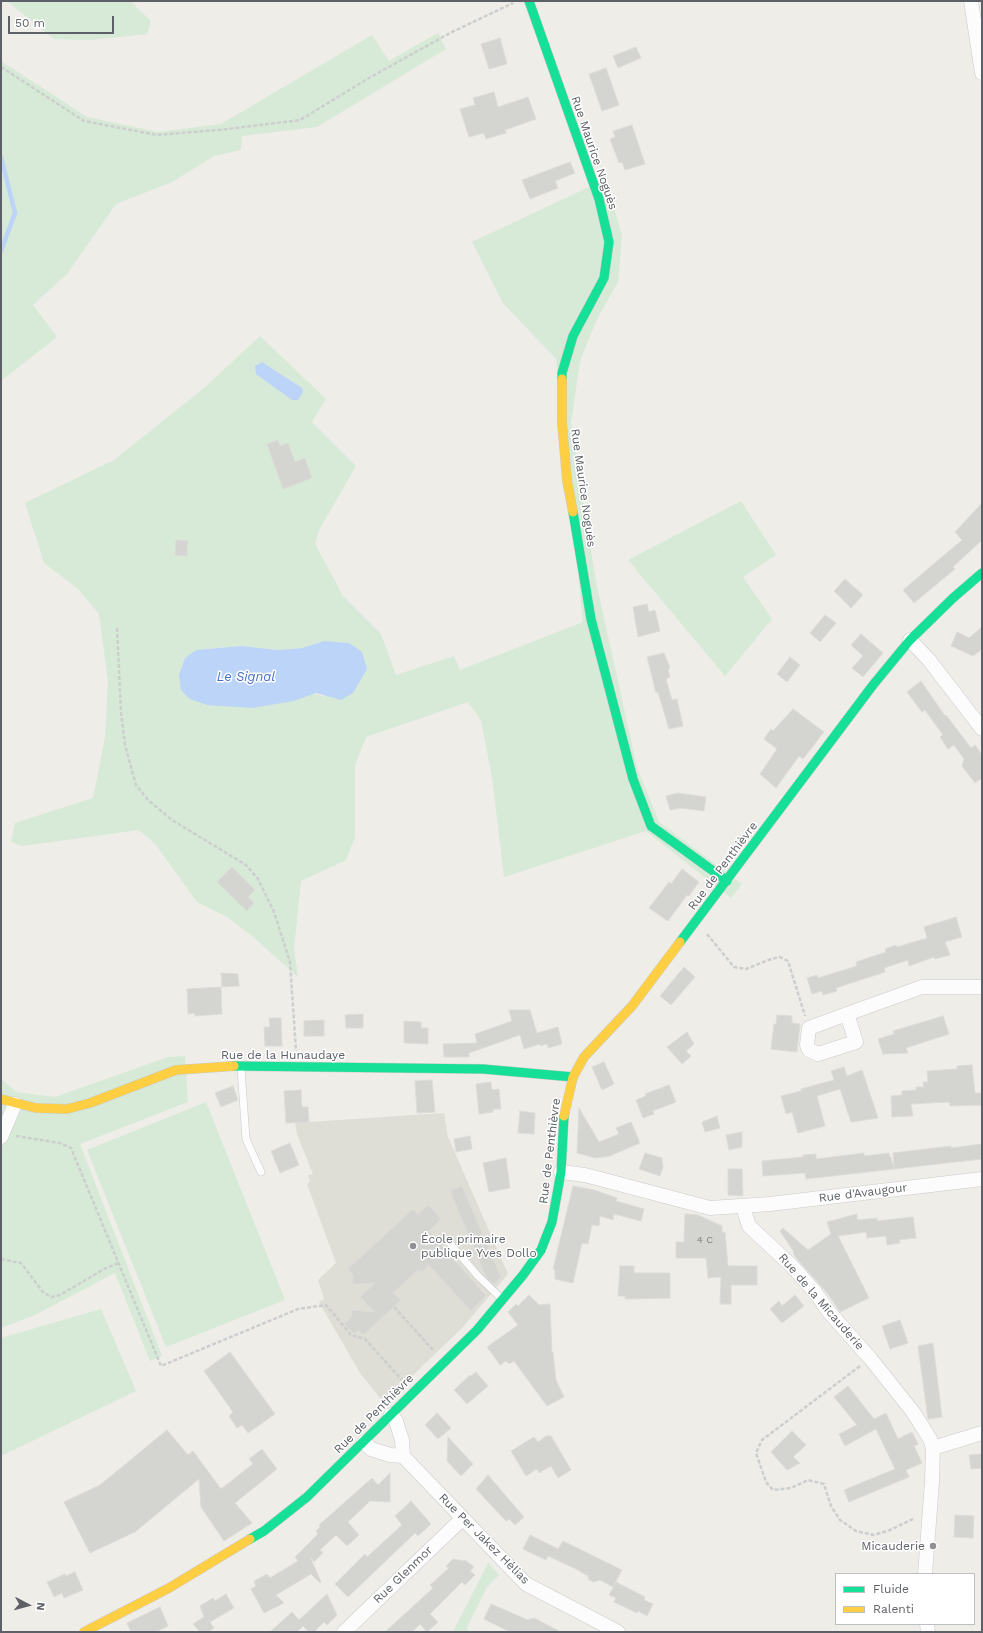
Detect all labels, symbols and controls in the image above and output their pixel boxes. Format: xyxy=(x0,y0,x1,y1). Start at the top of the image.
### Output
scale bar xyxy=(10,8,116,34)
text: 50 m xyxy=(15,16,45,30)
street label: Rue Maurice Noguès xyxy=(568,94,620,212)
street label: Rue Maurice Noguès xyxy=(568,428,598,548)
water label: Le Signal xyxy=(217,669,275,685)
street label: Rue de Penthièvre xyxy=(685,819,761,913)
street label: Rue de la Hunaudaye xyxy=(221,1048,345,1062)
street label: Rue de Penthièvre xyxy=(536,1097,564,1205)
street label: Rue d'Avaugour xyxy=(818,1180,908,1206)
place label: École primaire publique Yves Dollo xyxy=(421,1232,537,1260)
house number: 4 C xyxy=(697,1234,713,1246)
marker: École primaire publique Yves Dollo xyxy=(408,1241,418,1251)
street label: Rue de la Micauderie xyxy=(775,1251,867,1353)
street label: Rue de Penthièvre xyxy=(331,1371,417,1457)
street label: Rue Per Jakez Hélias xyxy=(436,1491,532,1587)
place label: Micauderie xyxy=(861,1539,925,1553)
marker: Micauderie xyxy=(928,1541,938,1551)
street label: Rue Glenmor xyxy=(370,1543,436,1607)
legend xyxy=(835,1573,975,1625)
text: Fluide xyxy=(873,1582,909,1596)
north arrow xyxy=(8,1585,48,1625)
text: N xyxy=(34,1602,47,1611)
text: Ralenti xyxy=(873,1602,914,1616)

